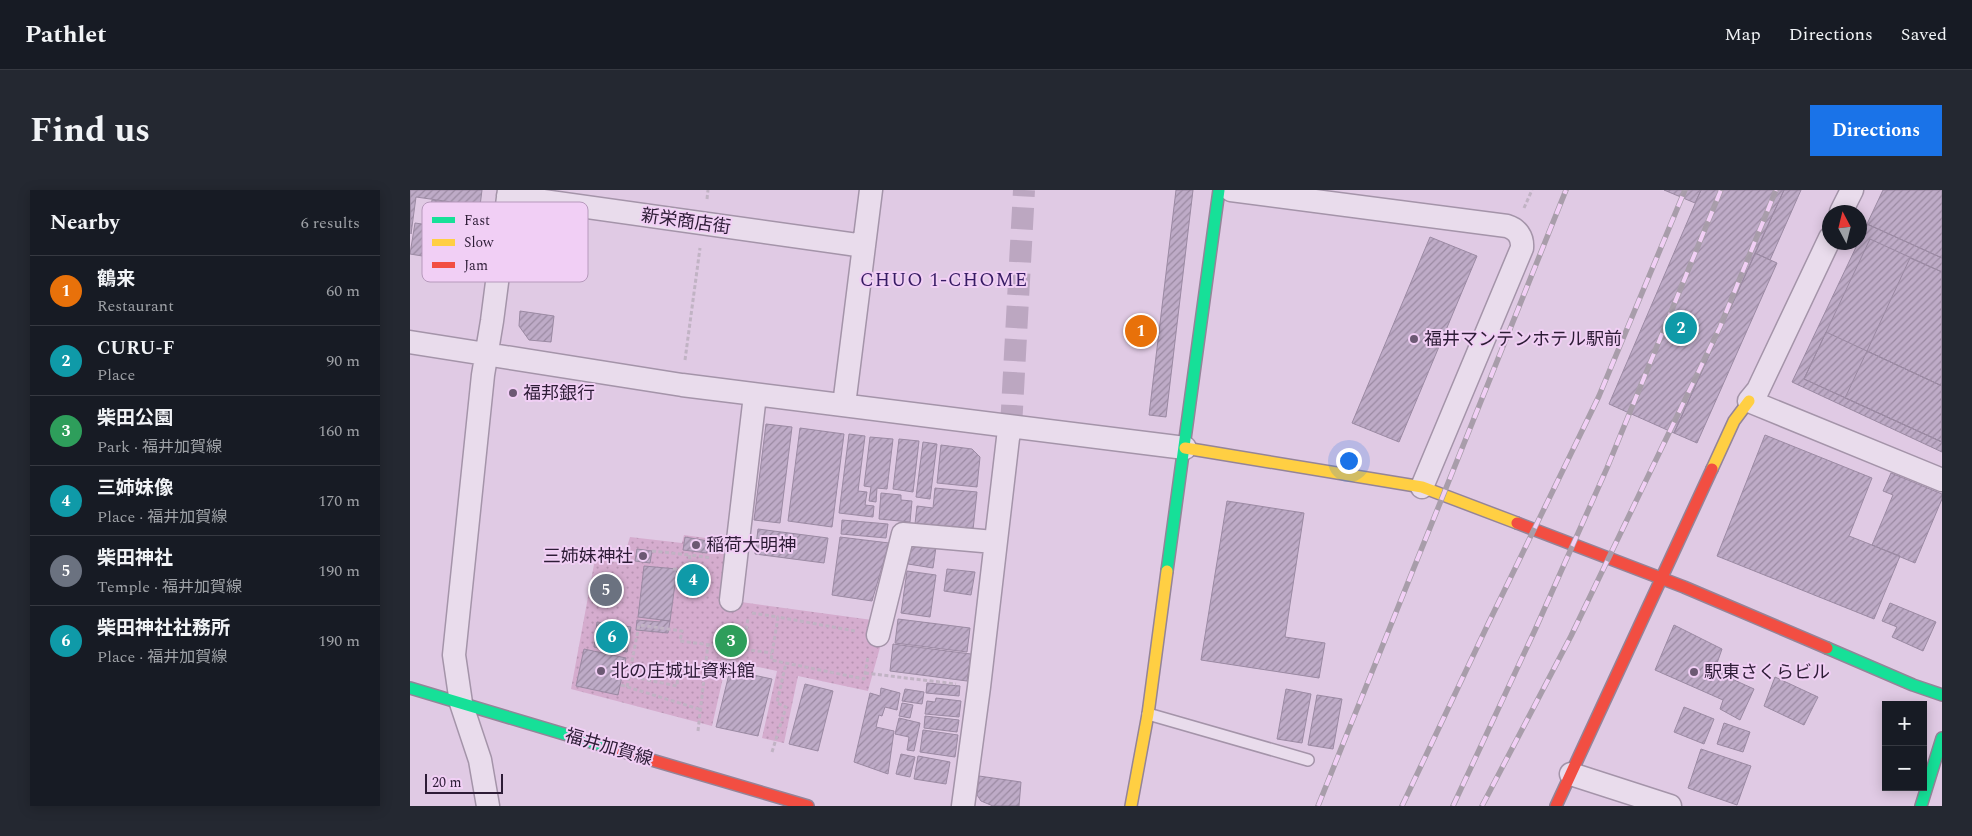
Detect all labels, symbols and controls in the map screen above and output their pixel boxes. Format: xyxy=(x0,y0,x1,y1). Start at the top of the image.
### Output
text: Pathlet xyxy=(25,17,107,53)
text: Map xyxy=(1725,21,1761,48)
text: Directions xyxy=(1789,21,1873,48)
text: Saved xyxy=(1901,21,1947,48)
text: Find us xyxy=(30,104,150,157)
button: Directions xyxy=(1810,105,1942,156)
legend xyxy=(422,202,588,282)
street label: 新栄商店街 xyxy=(639,202,732,241)
north arrow xyxy=(1822,205,1867,250)
text: Nearby xyxy=(50,207,120,239)
text: Fast xyxy=(464,210,490,231)
text: 6 results xyxy=(301,211,360,235)
text: Slow xyxy=(464,232,494,253)
text: Jam xyxy=(464,255,488,276)
text: 鶴来 xyxy=(97,265,135,294)
district label: CHUO 1-CHOME xyxy=(860,266,1028,295)
text: 1 xyxy=(62,279,70,303)
text: 60 m xyxy=(326,279,360,303)
text: Restaurant xyxy=(97,294,174,318)
pin: 2 xyxy=(1665,309,1697,347)
pin: 1 xyxy=(1125,312,1157,350)
place label: 福井マンテンホテル駅前 xyxy=(1424,326,1622,353)
marker: 福井マンテンホテル駅前 xyxy=(1408,333,1420,345)
text: CURU-F xyxy=(97,334,174,363)
text: 2 xyxy=(62,349,70,373)
text: 90 m xyxy=(326,349,360,373)
text: Place xyxy=(97,363,135,387)
place label: 福邦銀行 xyxy=(523,380,595,407)
marker: 福邦銀行 xyxy=(507,387,519,399)
text: 柴田公園 xyxy=(97,404,173,433)
text: 3 xyxy=(62,419,70,443)
text: 160 m xyxy=(318,419,360,443)
text: Park · 福井加賀線 xyxy=(97,435,222,459)
your location xyxy=(1336,448,1362,474)
text: 三姉妹像 xyxy=(97,474,173,503)
text: 4 xyxy=(62,489,70,513)
text: 170 m xyxy=(318,489,360,513)
text: Place · 福井加賀線 xyxy=(97,505,227,529)
place label: 稲荷大明神 xyxy=(706,532,796,559)
marker: 稲荷大明神 xyxy=(690,539,702,551)
place label: 三姉妹神社 xyxy=(543,543,633,570)
text: 柴田神社 xyxy=(97,544,173,573)
marker: 三姉妹神社 xyxy=(637,550,649,562)
text: 5 xyxy=(62,559,70,583)
text: 190 m xyxy=(318,559,360,583)
pin: 4 xyxy=(677,561,709,599)
pin: 5 xyxy=(590,571,622,609)
text: Temple · 福井加賀線 xyxy=(97,575,242,599)
text: 柴田神社社務所 xyxy=(97,614,230,643)
pin: 6 xyxy=(596,618,628,656)
pin: 3 xyxy=(715,622,747,660)
text: 6 xyxy=(62,629,70,653)
text: 190 m xyxy=(318,629,360,653)
text: Place · 福井加賀線 xyxy=(97,645,227,669)
place label: 北の庄城址資料館 xyxy=(611,658,755,685)
place label: 駅東さくらビル xyxy=(1704,659,1830,686)
marker: 北の庄城址資料館 xyxy=(595,665,607,677)
marker: 駅東さくらビル xyxy=(1688,666,1700,678)
map controls xyxy=(1882,701,1927,791)
button: + xyxy=(1882,701,1927,746)
street label: 福井加賀線 xyxy=(562,722,656,773)
button: − xyxy=(1882,746,1927,791)
scale bar xyxy=(425,771,502,794)
text: 20 m xyxy=(432,772,462,793)

